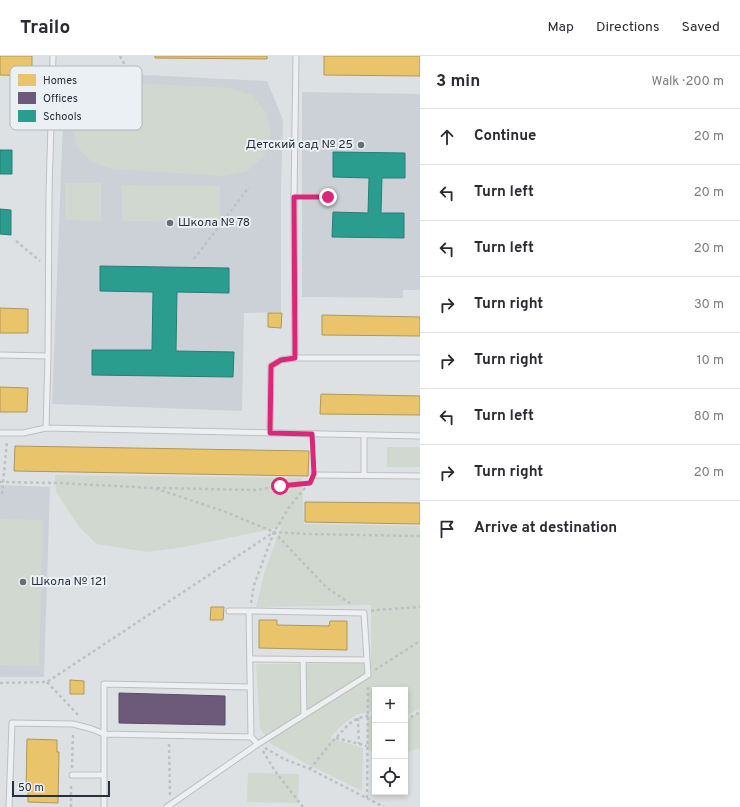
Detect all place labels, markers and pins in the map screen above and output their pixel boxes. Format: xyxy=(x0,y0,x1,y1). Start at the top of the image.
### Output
place label: Детский сад № 25 xyxy=(246,137,353,153)
marker: Детский сад № 25 xyxy=(356,140,366,150)
place label: Школа № 78 xyxy=(178,215,250,231)
marker: Школа № 78 xyxy=(165,218,175,228)
place label: Школа № 121 xyxy=(31,574,107,590)
marker: Школа № 121 xyxy=(18,577,28,587)

